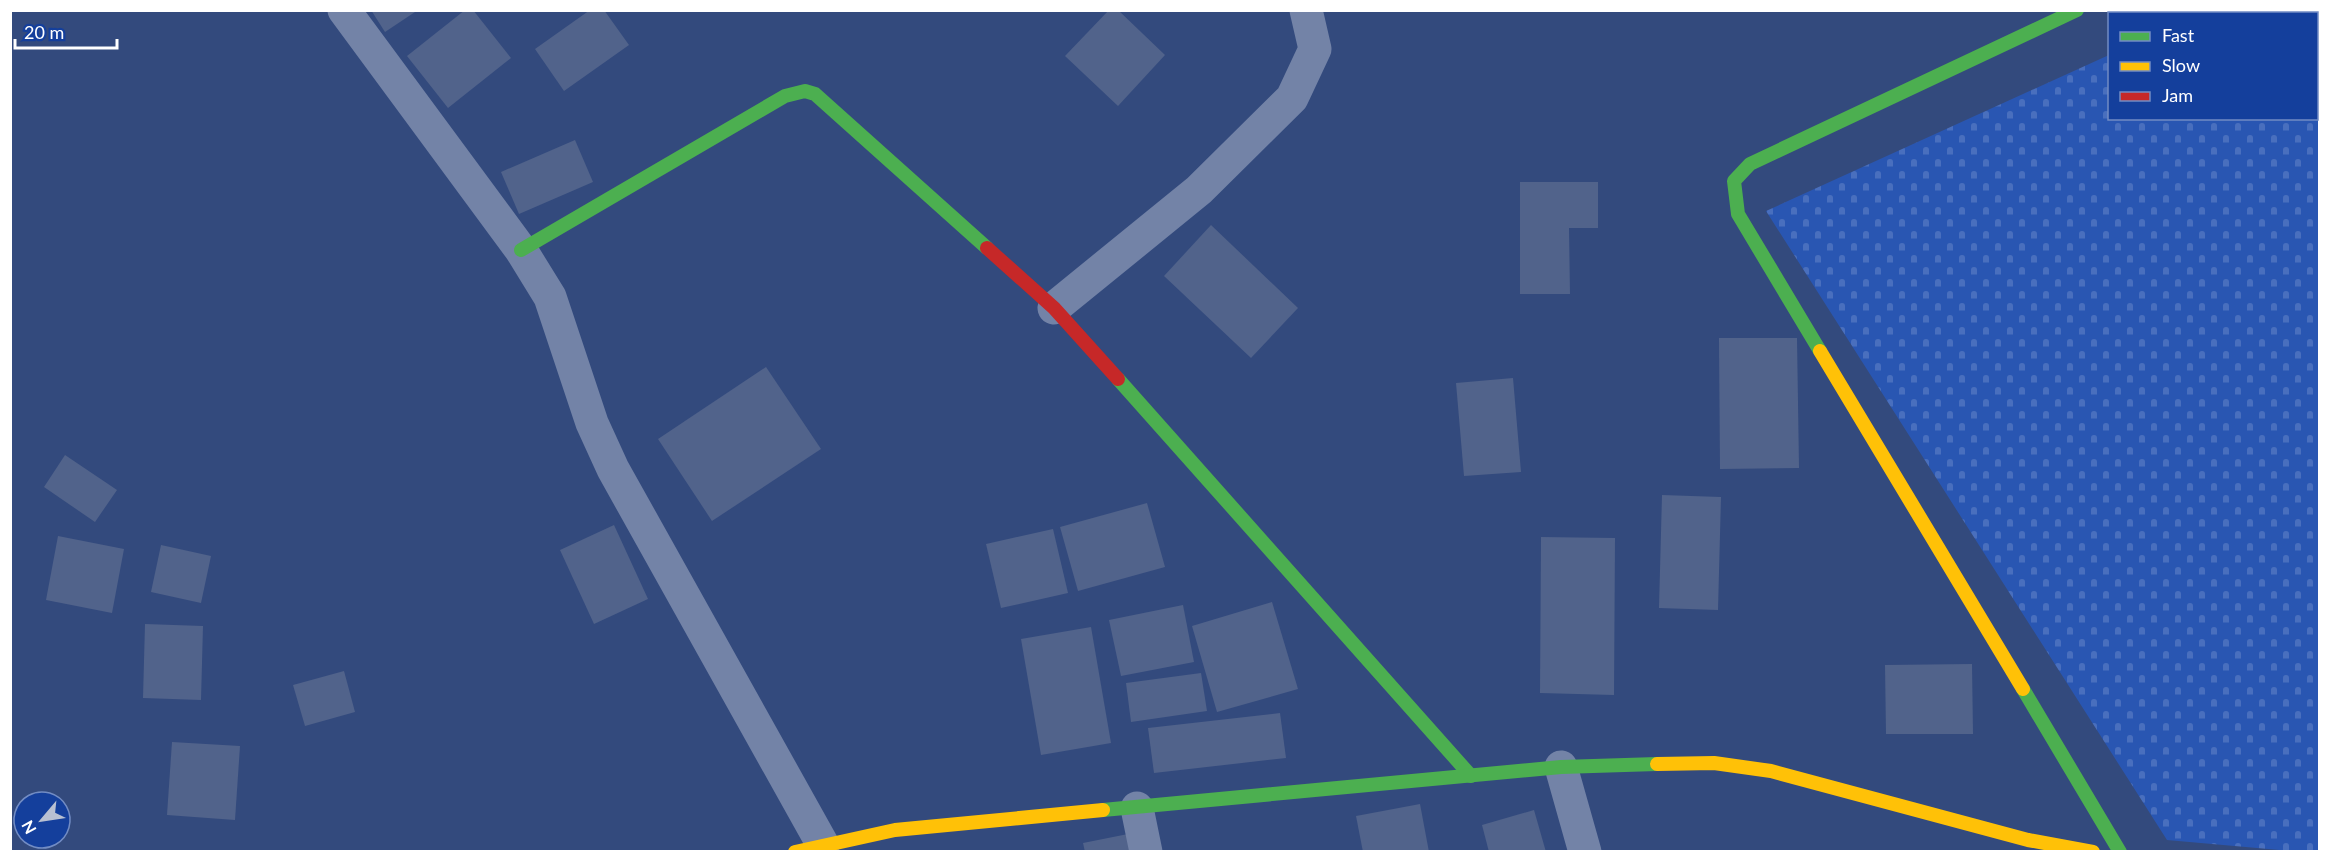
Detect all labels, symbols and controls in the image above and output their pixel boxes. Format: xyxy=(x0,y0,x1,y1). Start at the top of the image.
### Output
scale bar xyxy=(15,12,117,50)
legend xyxy=(2108,12,2318,120)
text: 20 m xyxy=(24,21,64,43)
text: Fast xyxy=(2162,24,2195,46)
text: Slow xyxy=(2162,54,2200,76)
text: Jam xyxy=(2162,84,2193,106)
north arrow xyxy=(12,790,72,850)
text: N xyxy=(17,818,40,838)

